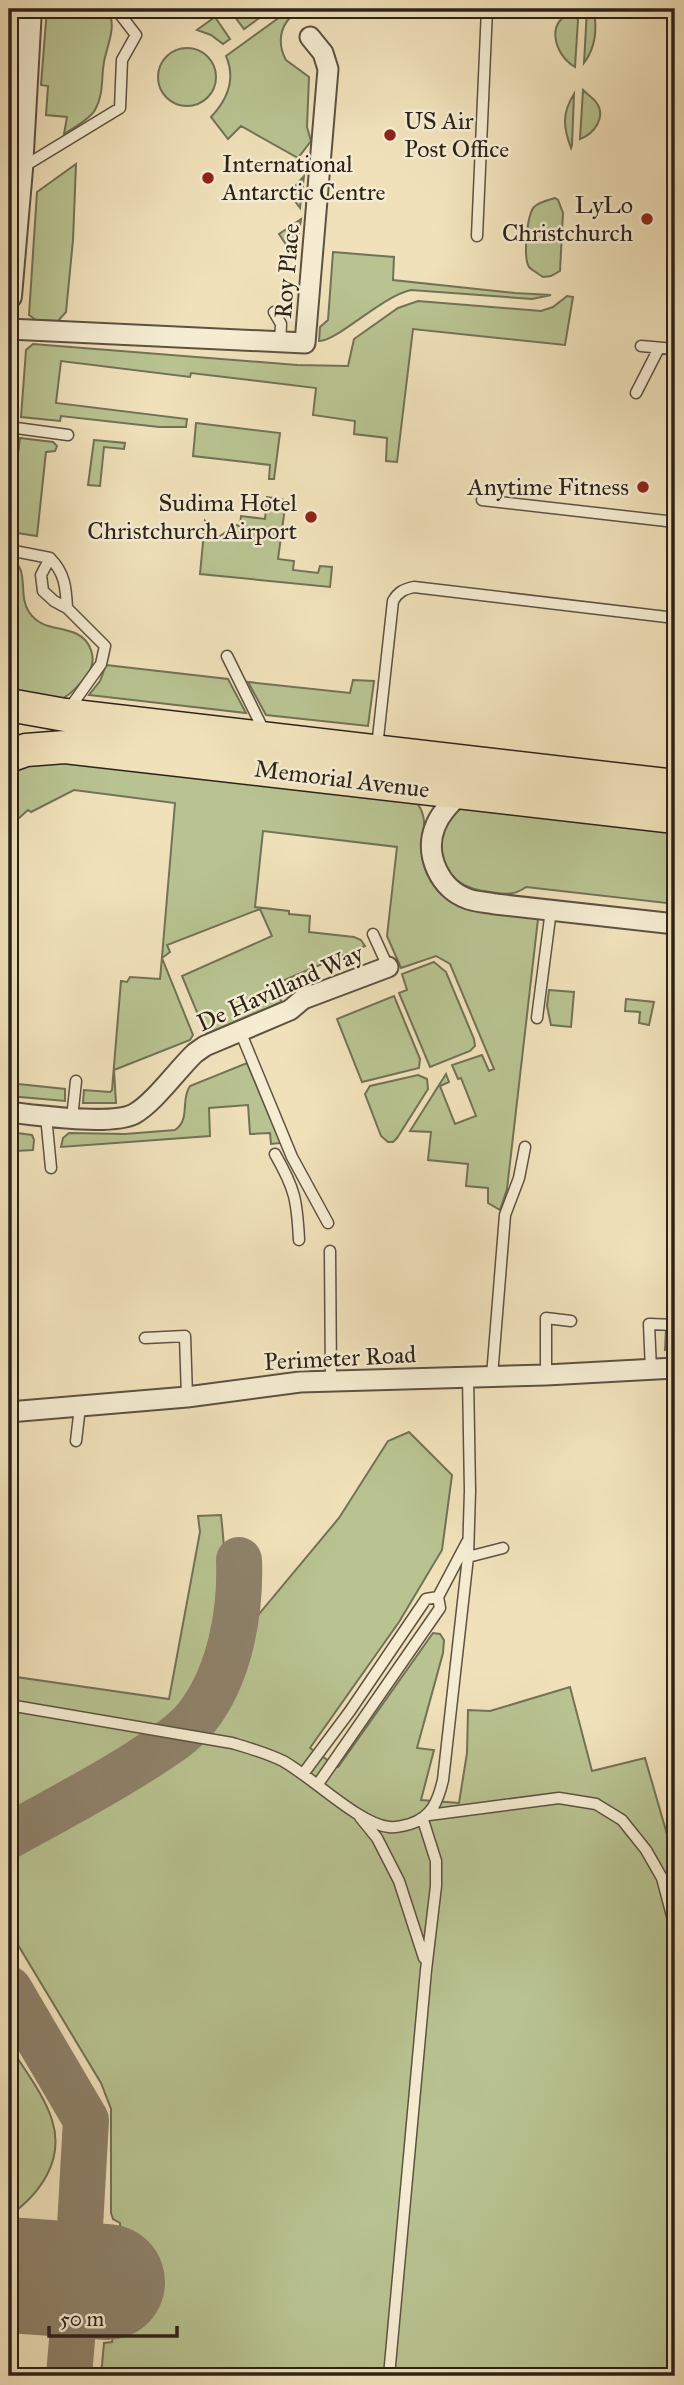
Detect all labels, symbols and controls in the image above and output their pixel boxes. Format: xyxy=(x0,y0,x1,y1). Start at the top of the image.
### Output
place label: US Air Post Office xyxy=(404,106,509,164)
marker: US Air Post Office xyxy=(382,127,398,143)
place label: International Antarctic Centre xyxy=(221,149,386,207)
marker: International Antarctic Centre xyxy=(200,170,216,186)
place label: LyLo Christchurch xyxy=(502,190,633,248)
marker: LyLo Christchurch xyxy=(639,211,655,227)
street label: Roy Place xyxy=(268,222,306,320)
place label: Anytime Fitness xyxy=(467,472,629,502)
marker: Anytime Fitness xyxy=(635,479,651,495)
place label: Sudima Hotel Christchurch Airport xyxy=(87,488,298,546)
marker: Sudima Hotel Christchurch Airport xyxy=(303,509,319,525)
street label: Memorial Avenue xyxy=(253,753,431,805)
street label: De Havilland Way xyxy=(192,938,369,1038)
street label: Perimeter Road xyxy=(263,1339,417,1377)
scale bar xyxy=(49,2294,177,2338)
text: 50 m xyxy=(60,2306,105,2332)

